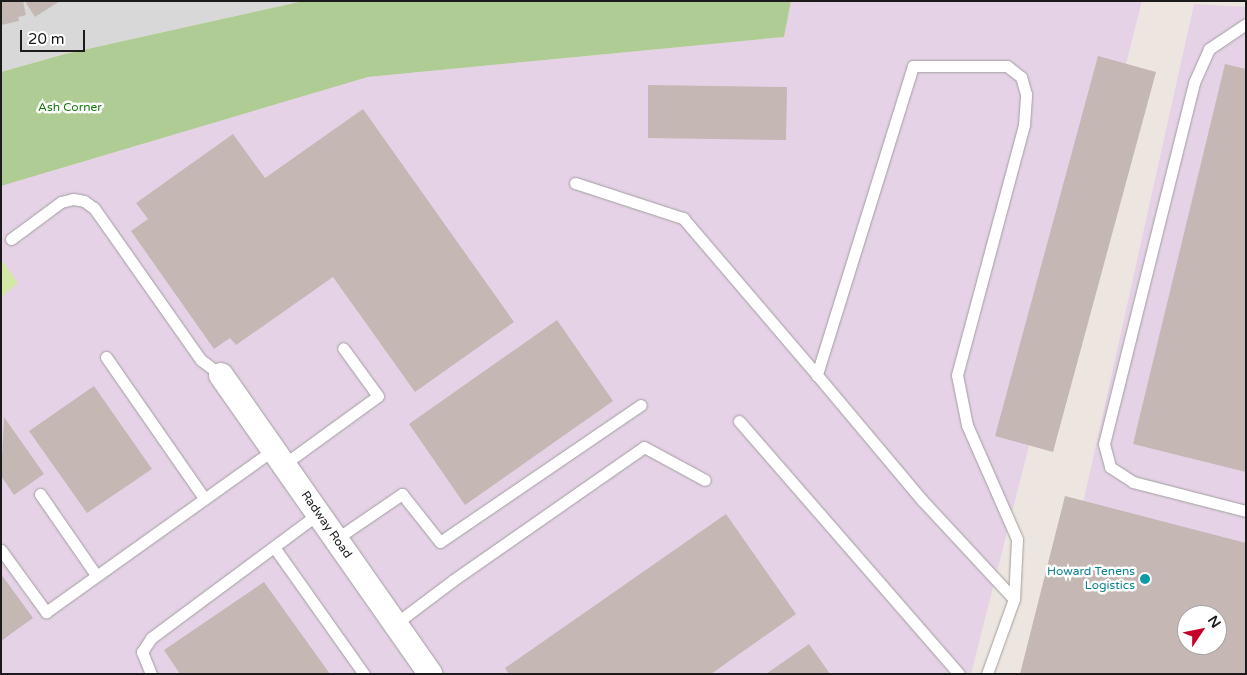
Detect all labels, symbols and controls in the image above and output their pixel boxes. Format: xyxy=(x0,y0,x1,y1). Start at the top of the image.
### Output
scale bar xyxy=(22,20,88,52)
text: 20 m xyxy=(28,30,65,48)
park label: Ash Corner xyxy=(38,101,102,115)
street label: Radway Road xyxy=(298,489,354,561)
place label: Howard Tenens Logistics xyxy=(1047,565,1135,593)
marker: Howard Tenens Logistics xyxy=(1139,573,1151,585)
north arrow xyxy=(1177,605,1227,655)
text: N xyxy=(1204,612,1224,631)

